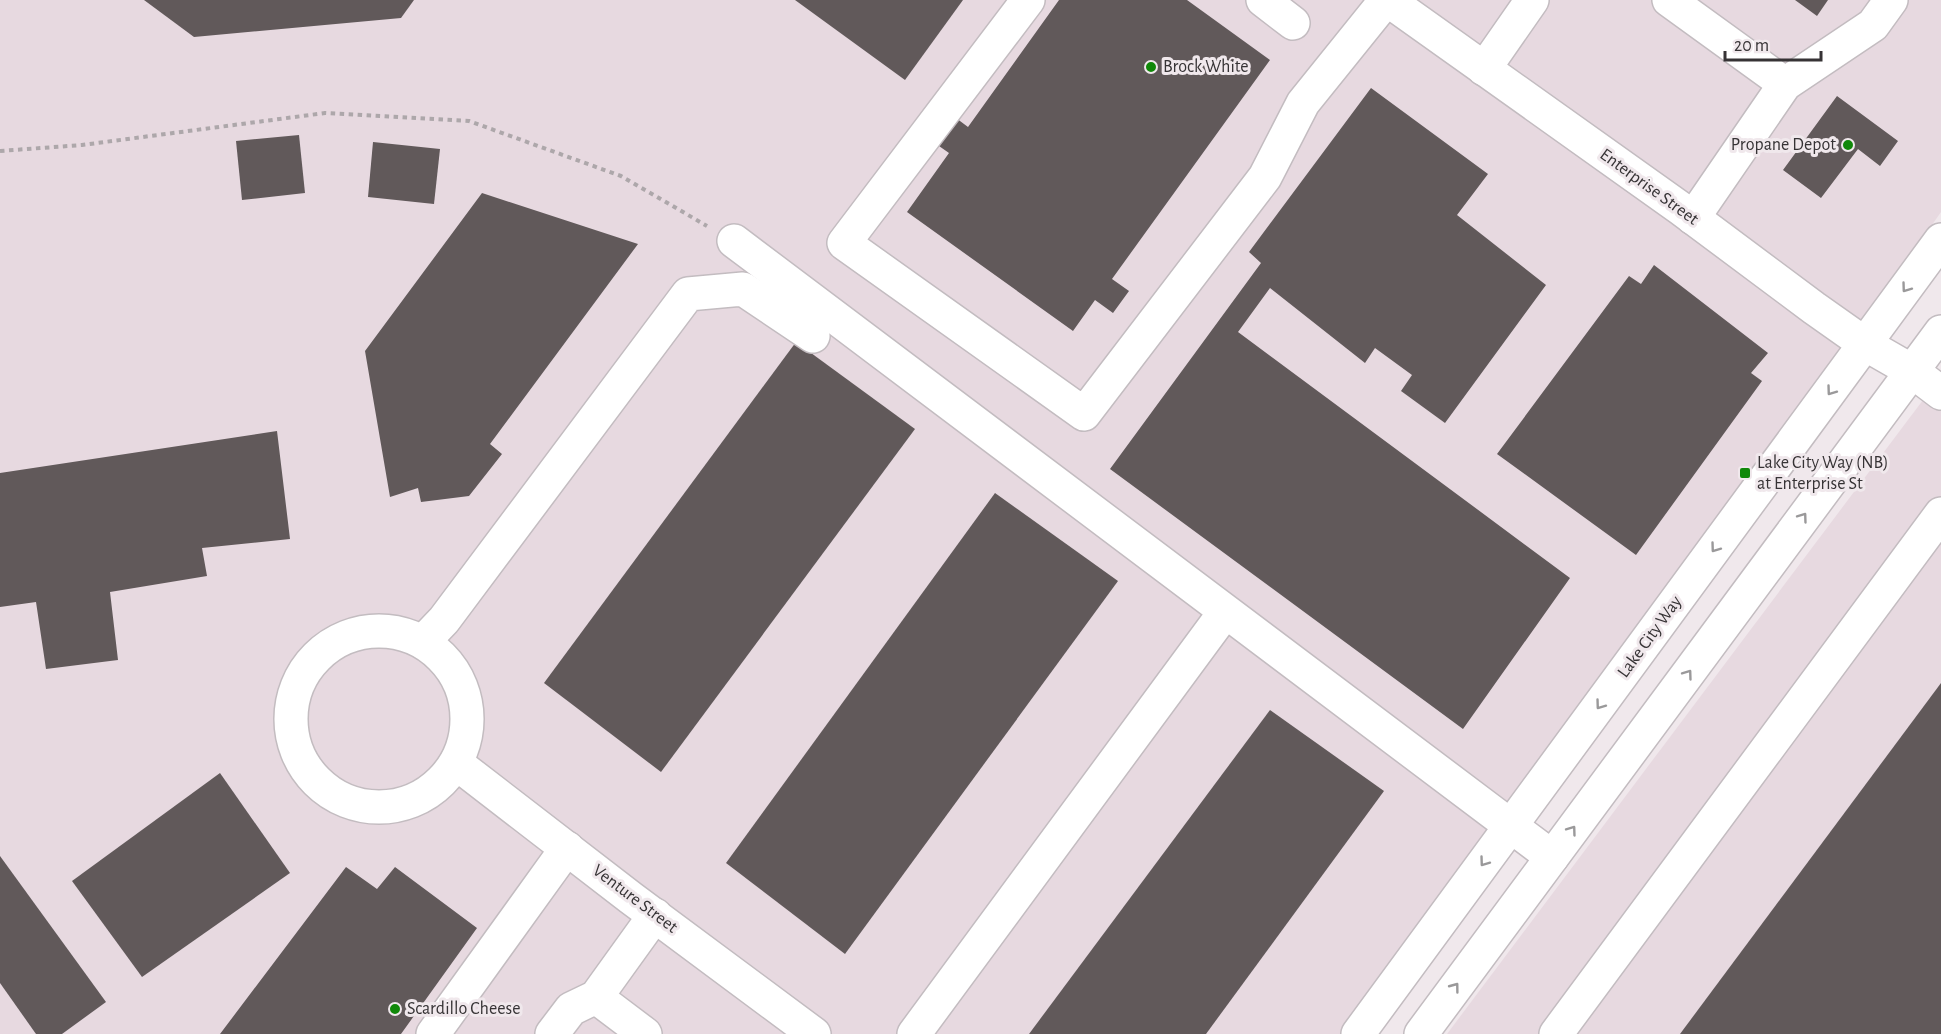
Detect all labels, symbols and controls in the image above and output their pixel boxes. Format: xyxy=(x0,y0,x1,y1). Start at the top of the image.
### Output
scale bar xyxy=(1725,24,1821,62)
text: 20 m xyxy=(1734,37,1769,55)
place label: Brock White xyxy=(1163,58,1249,76)
marker: Brock White xyxy=(1144,60,1158,74)
place label: Propane Depot xyxy=(1731,136,1836,154)
marker: Propane Depot xyxy=(1841,138,1855,152)
street label: Enterprise Street xyxy=(1596,145,1702,229)
one-way arrow xyxy=(1903,281,1914,292)
one-way arrow xyxy=(1827,384,1838,395)
place label: Lake City Way (NB) at Enterprise St xyxy=(1757,454,1889,493)
marker: Lake City Way (NB) at Enterprise St xyxy=(1738,466,1752,480)
one-way arrow xyxy=(1796,512,1807,523)
one-way arrow xyxy=(1711,541,1722,552)
street label: Lake City Way xyxy=(1615,593,1686,681)
one-way arrow xyxy=(1680,669,1691,680)
one-way arrow xyxy=(1596,699,1607,710)
one-way arrow xyxy=(1564,826,1575,837)
one-way arrow xyxy=(1480,856,1491,867)
street label: Venture Street xyxy=(589,861,681,937)
one-way arrow xyxy=(1448,983,1459,994)
place label: Scardillo Cheese xyxy=(407,1000,520,1018)
marker: Scardillo Cheese xyxy=(388,1002,402,1016)

